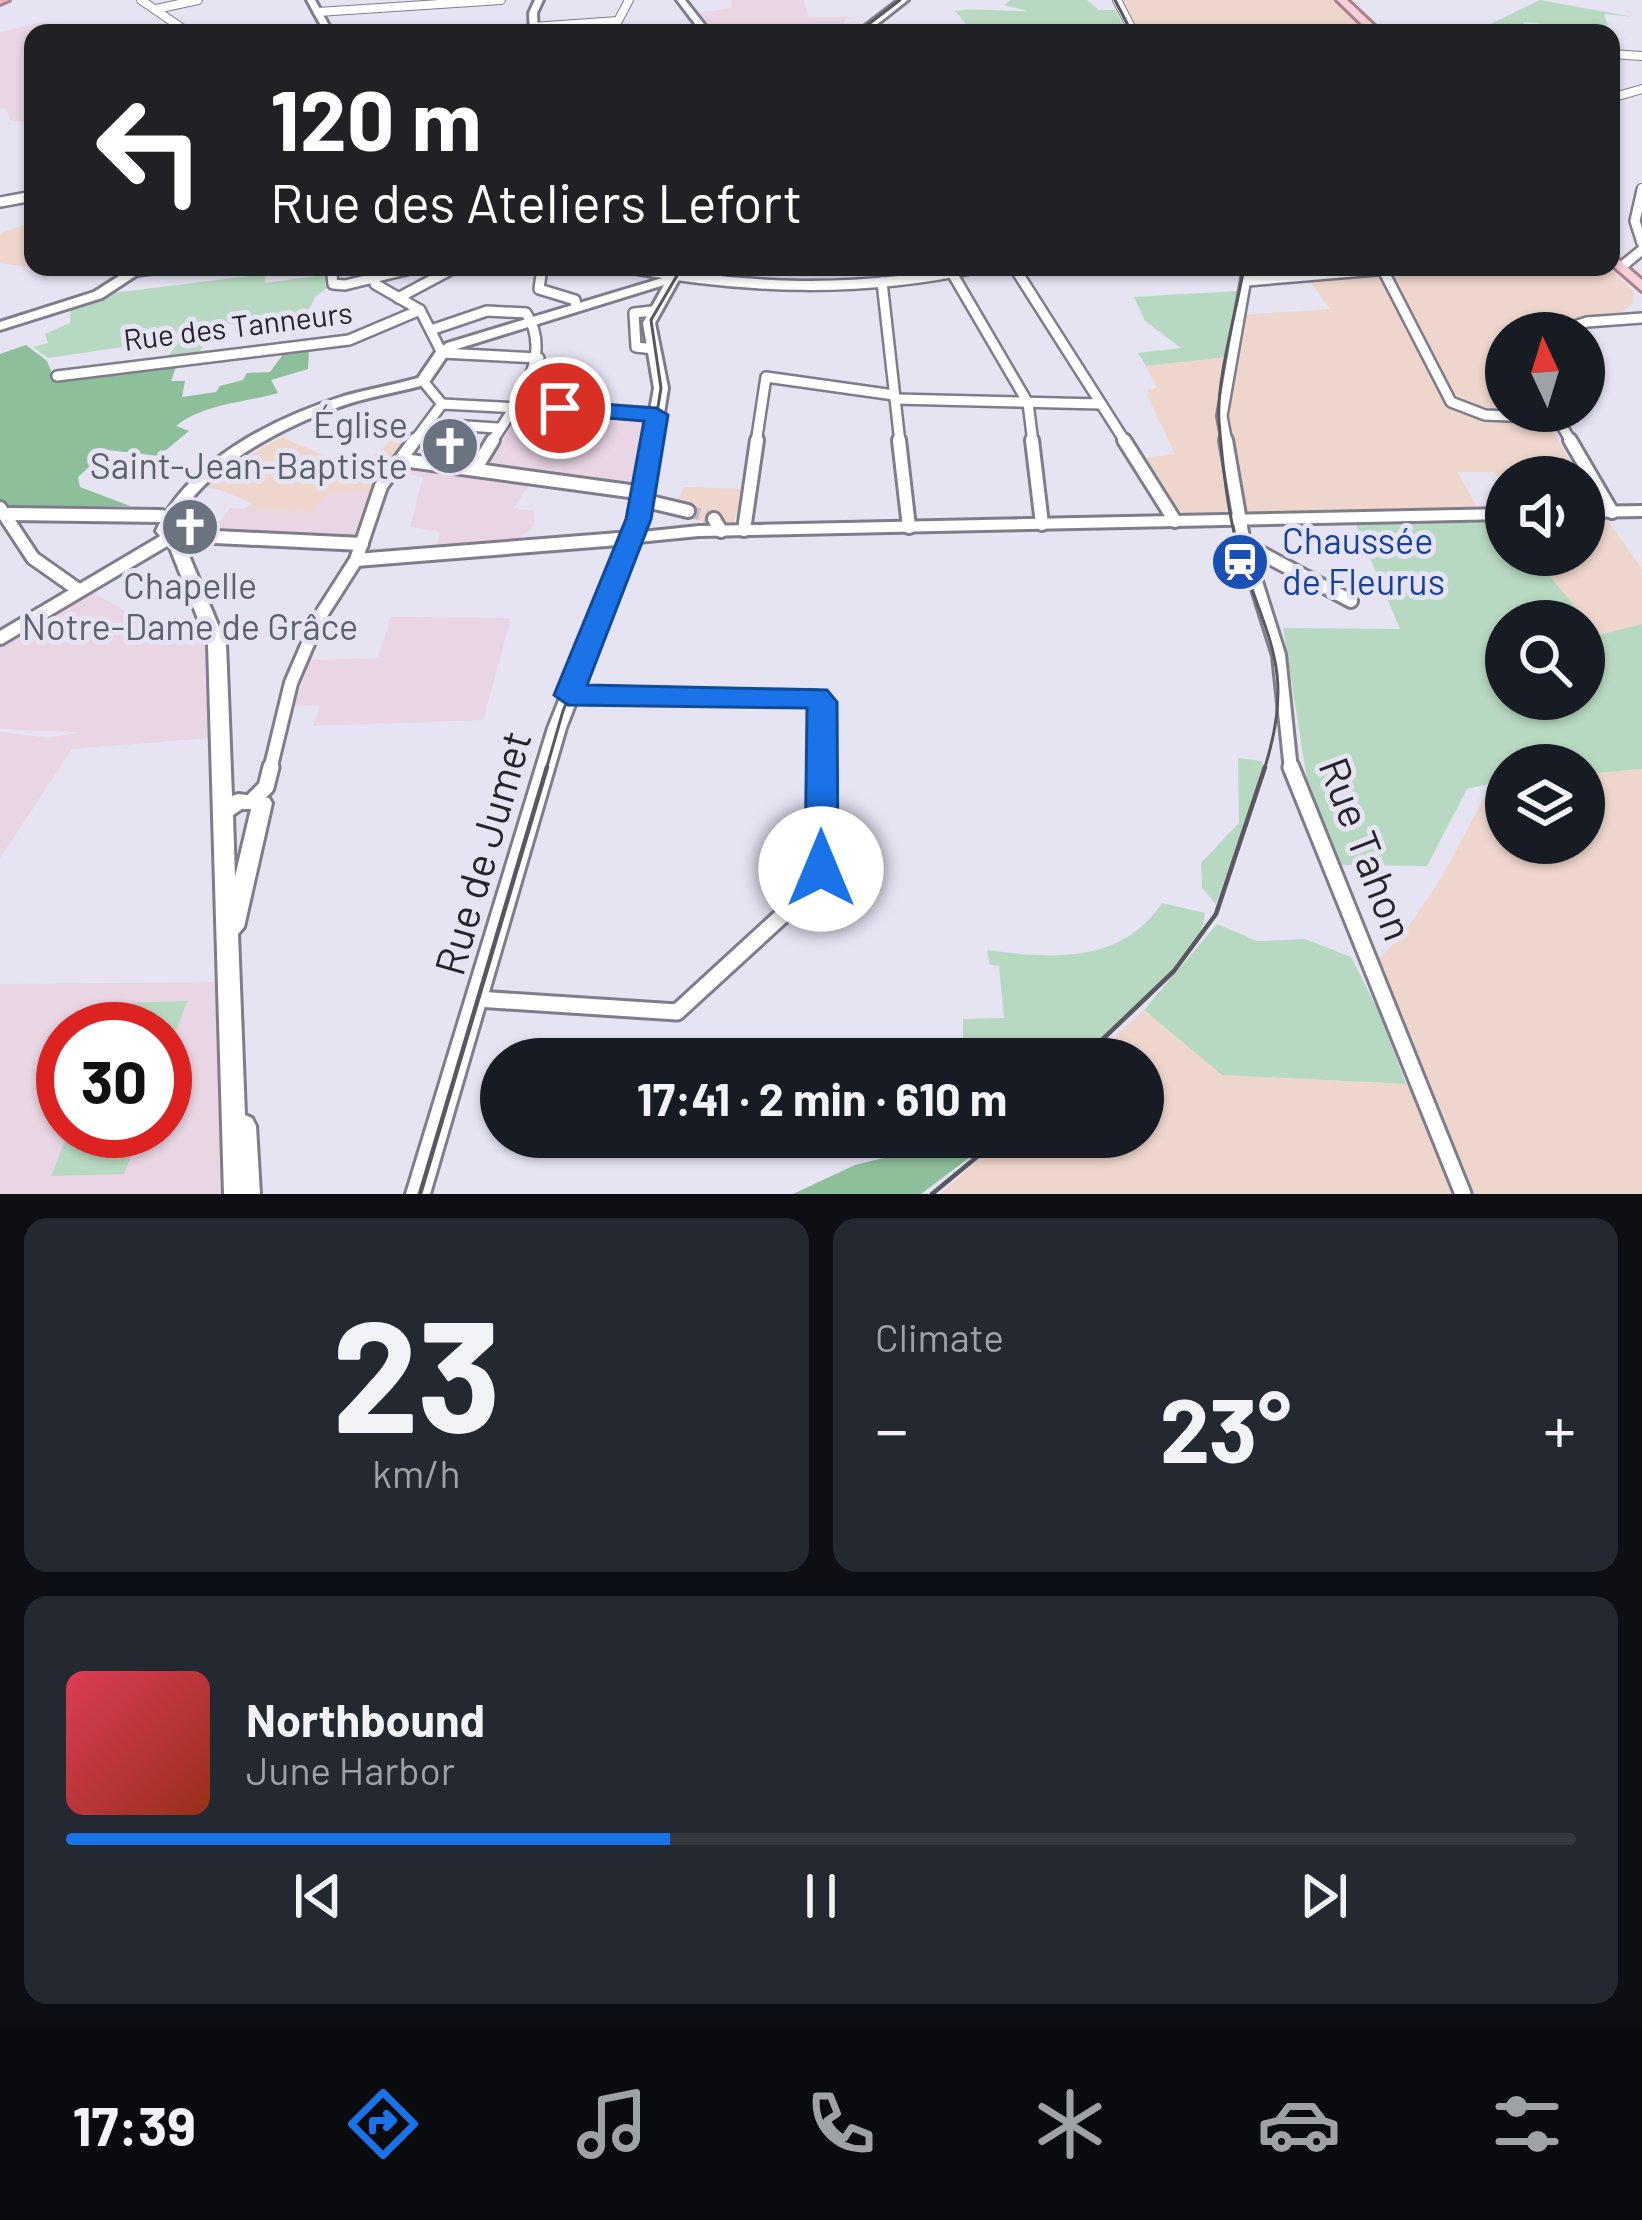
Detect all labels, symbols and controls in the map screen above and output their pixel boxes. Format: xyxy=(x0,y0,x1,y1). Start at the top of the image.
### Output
text: 120 m xyxy=(270,67,482,168)
icon: left xyxy=(72,72,228,228)
text: Rue des Ateliers Lefort xyxy=(270,169,802,234)
street label: Rue des Tanneurs xyxy=(121,293,354,357)
north arrow xyxy=(1485,312,1605,432)
map controls xyxy=(1485,312,1605,864)
pin xyxy=(509,357,611,459)
icon: arrive xyxy=(527,375,593,441)
place label: Église Saint-Jean-Baptiste xyxy=(90,402,408,486)
church icon: Église Saint-Jean-Baptiste xyxy=(419,415,481,477)
button: sound xyxy=(1485,456,1605,576)
church icon: Chapelle Notre-Dame de Grâce xyxy=(159,496,221,558)
place label: Chaussée de Fleurus xyxy=(1282,518,1445,602)
station icon: Chaussée de Fleurus xyxy=(1209,531,1271,593)
place label: Chapelle Notre-Dame de Grâce xyxy=(22,563,358,647)
button: search xyxy=(1485,600,1605,720)
street label: Rue de Jumet xyxy=(422,725,540,980)
button: layers xyxy=(1485,744,1605,864)
street label: Rue Tahon xyxy=(1310,750,1426,947)
position arrow xyxy=(758,806,884,932)
speed limit sign: 30 xyxy=(36,1002,192,1158)
text: 17:41 · 2 min · 610 m xyxy=(637,1071,1007,1125)
text: 23 xyxy=(332,1277,501,1464)
text: Climate xyxy=(875,1313,1004,1360)
text: 23° xyxy=(1160,1373,1291,1481)
text: − xyxy=(875,1388,908,1467)
text: + xyxy=(1543,1388,1576,1467)
text: km/h xyxy=(372,1449,461,1496)
text: Northbound xyxy=(246,1692,485,1746)
text: June Harbor xyxy=(246,1746,455,1793)
icon: previous xyxy=(285,1863,351,1929)
icon: pause xyxy=(788,1863,854,1929)
icon: next xyxy=(1291,1863,1357,1929)
icon: directions xyxy=(341,2082,425,2166)
icon: music xyxy=(570,2082,654,2166)
icon: phone xyxy=(799,2082,883,2166)
icon: climate xyxy=(1028,2082,1112,2166)
icon: car xyxy=(1257,2082,1341,2166)
icon: filters xyxy=(1485,2082,1569,2166)
text: 17:39 xyxy=(72,2092,196,2157)

